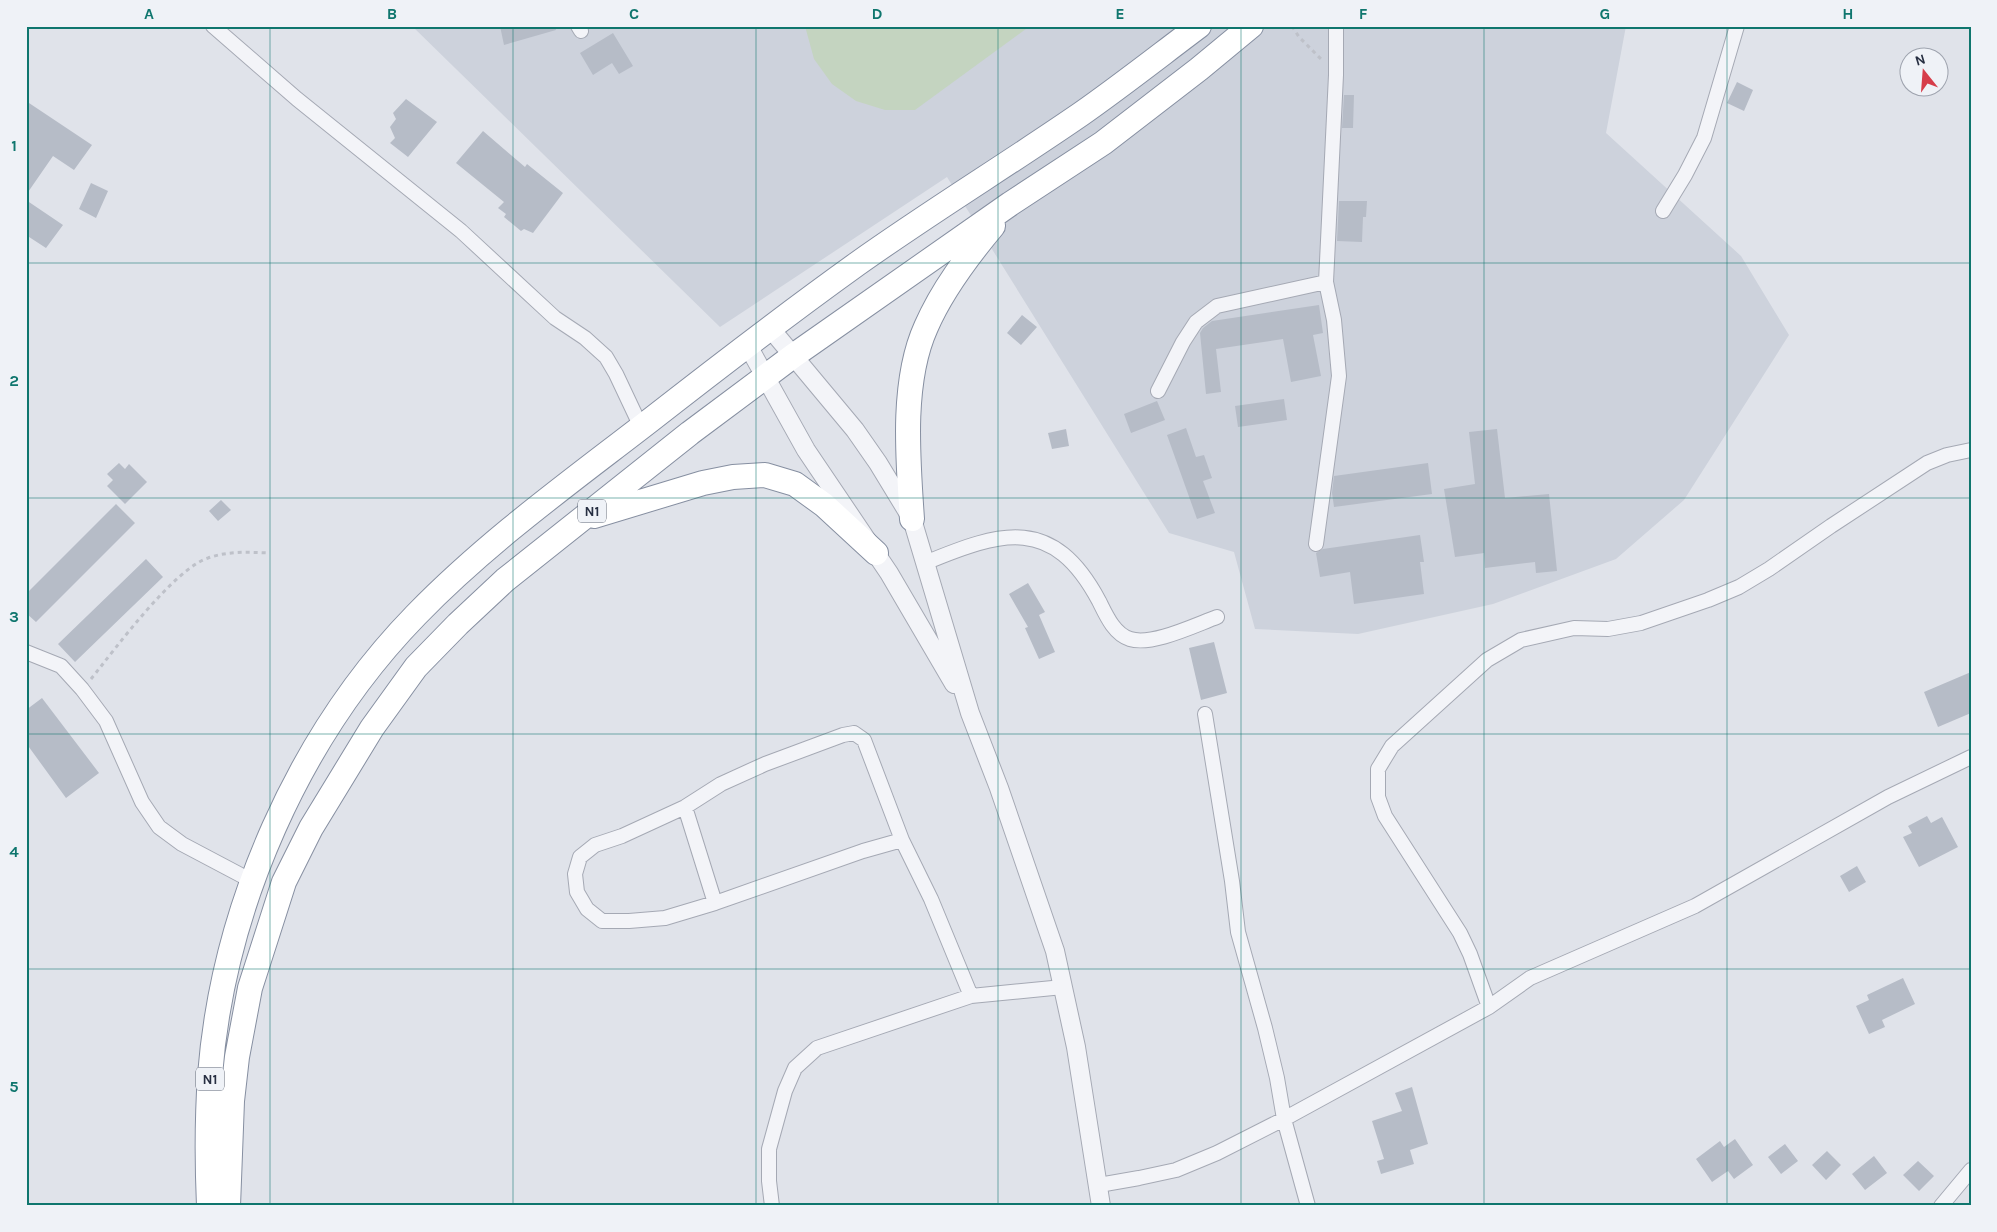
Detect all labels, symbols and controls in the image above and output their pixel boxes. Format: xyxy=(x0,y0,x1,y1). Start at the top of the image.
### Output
text: A xyxy=(144,4,154,23)
text: B xyxy=(387,4,397,23)
text: C xyxy=(629,4,639,23)
text: D xyxy=(872,4,883,23)
text: E xyxy=(1115,4,1125,23)
text: F xyxy=(1359,4,1368,23)
text: G xyxy=(1600,4,1610,23)
text: H xyxy=(1842,4,1854,23)
north arrow xyxy=(1900,48,1950,98)
text: N xyxy=(1913,50,1928,70)
text: 1 xyxy=(11,136,17,155)
text: 2 xyxy=(9,371,19,390)
road number: N1 xyxy=(578,500,606,522)
text: 3 xyxy=(9,607,19,626)
text: 4 xyxy=(9,842,19,861)
road number: N1 xyxy=(196,1068,224,1090)
text: 5 xyxy=(9,1077,19,1096)

